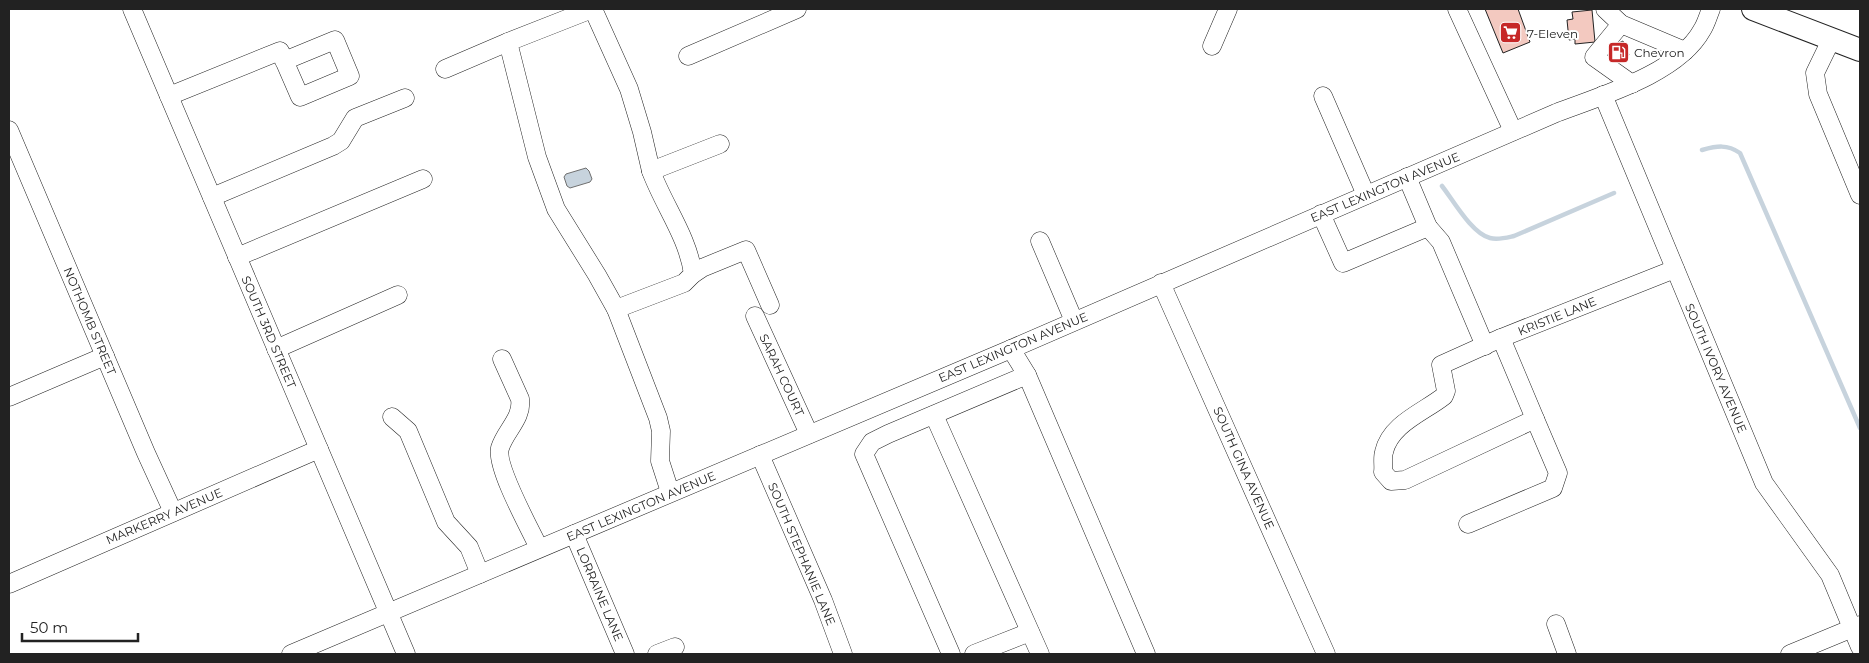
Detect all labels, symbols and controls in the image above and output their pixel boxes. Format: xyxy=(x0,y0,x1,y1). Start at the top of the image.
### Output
supermarket icon: 7-Eleven xyxy=(1499,21,1523,45)
place label: 7-Eleven xyxy=(1527,26,1578,41)
fuel station icon: Chevron xyxy=(1606,40,1630,64)
place label: Chevron xyxy=(1634,45,1685,60)
street label: EAST LEXINGTON AVENUE xyxy=(1308,149,1462,225)
street label: NOTHOMB STREET xyxy=(60,265,120,377)
street label: SOUTH 3RD STREET xyxy=(238,273,300,391)
street label: KRISTIE LANE xyxy=(1516,293,1598,339)
street label: SOUTH IVORY AVENUE xyxy=(1682,301,1750,435)
street label: EAST LEXINGTON AVENUE xyxy=(936,309,1090,385)
street label: SARAH COURT xyxy=(756,331,808,419)
street label: SOUTH GINA AVENUE xyxy=(1210,404,1278,532)
street label: EAST LEXINGTON AVENUE xyxy=(564,468,718,544)
street label: SOUTH STEPHANIE LANE xyxy=(765,480,839,628)
street label: MARKERRY AVENUE xyxy=(104,485,224,547)
street label: LORRAINE LANE xyxy=(573,545,627,643)
scale bar xyxy=(22,610,139,642)
text: 50 m xyxy=(30,618,68,637)

